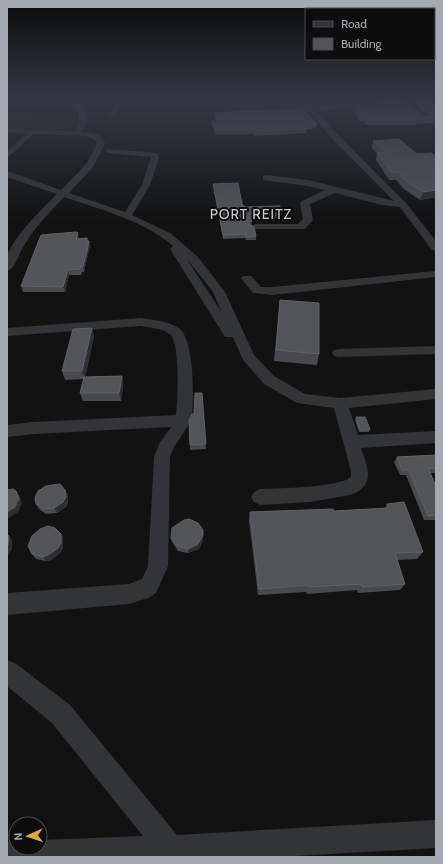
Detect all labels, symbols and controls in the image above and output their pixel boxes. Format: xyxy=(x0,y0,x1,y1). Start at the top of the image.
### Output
legend xyxy=(305,8,435,60)
text: Road xyxy=(341,16,367,31)
text: Building xyxy=(341,36,383,51)
district label: PORT REITZ xyxy=(210,205,292,223)
north arrow xyxy=(8,816,48,856)
text: N xyxy=(11,832,25,841)

